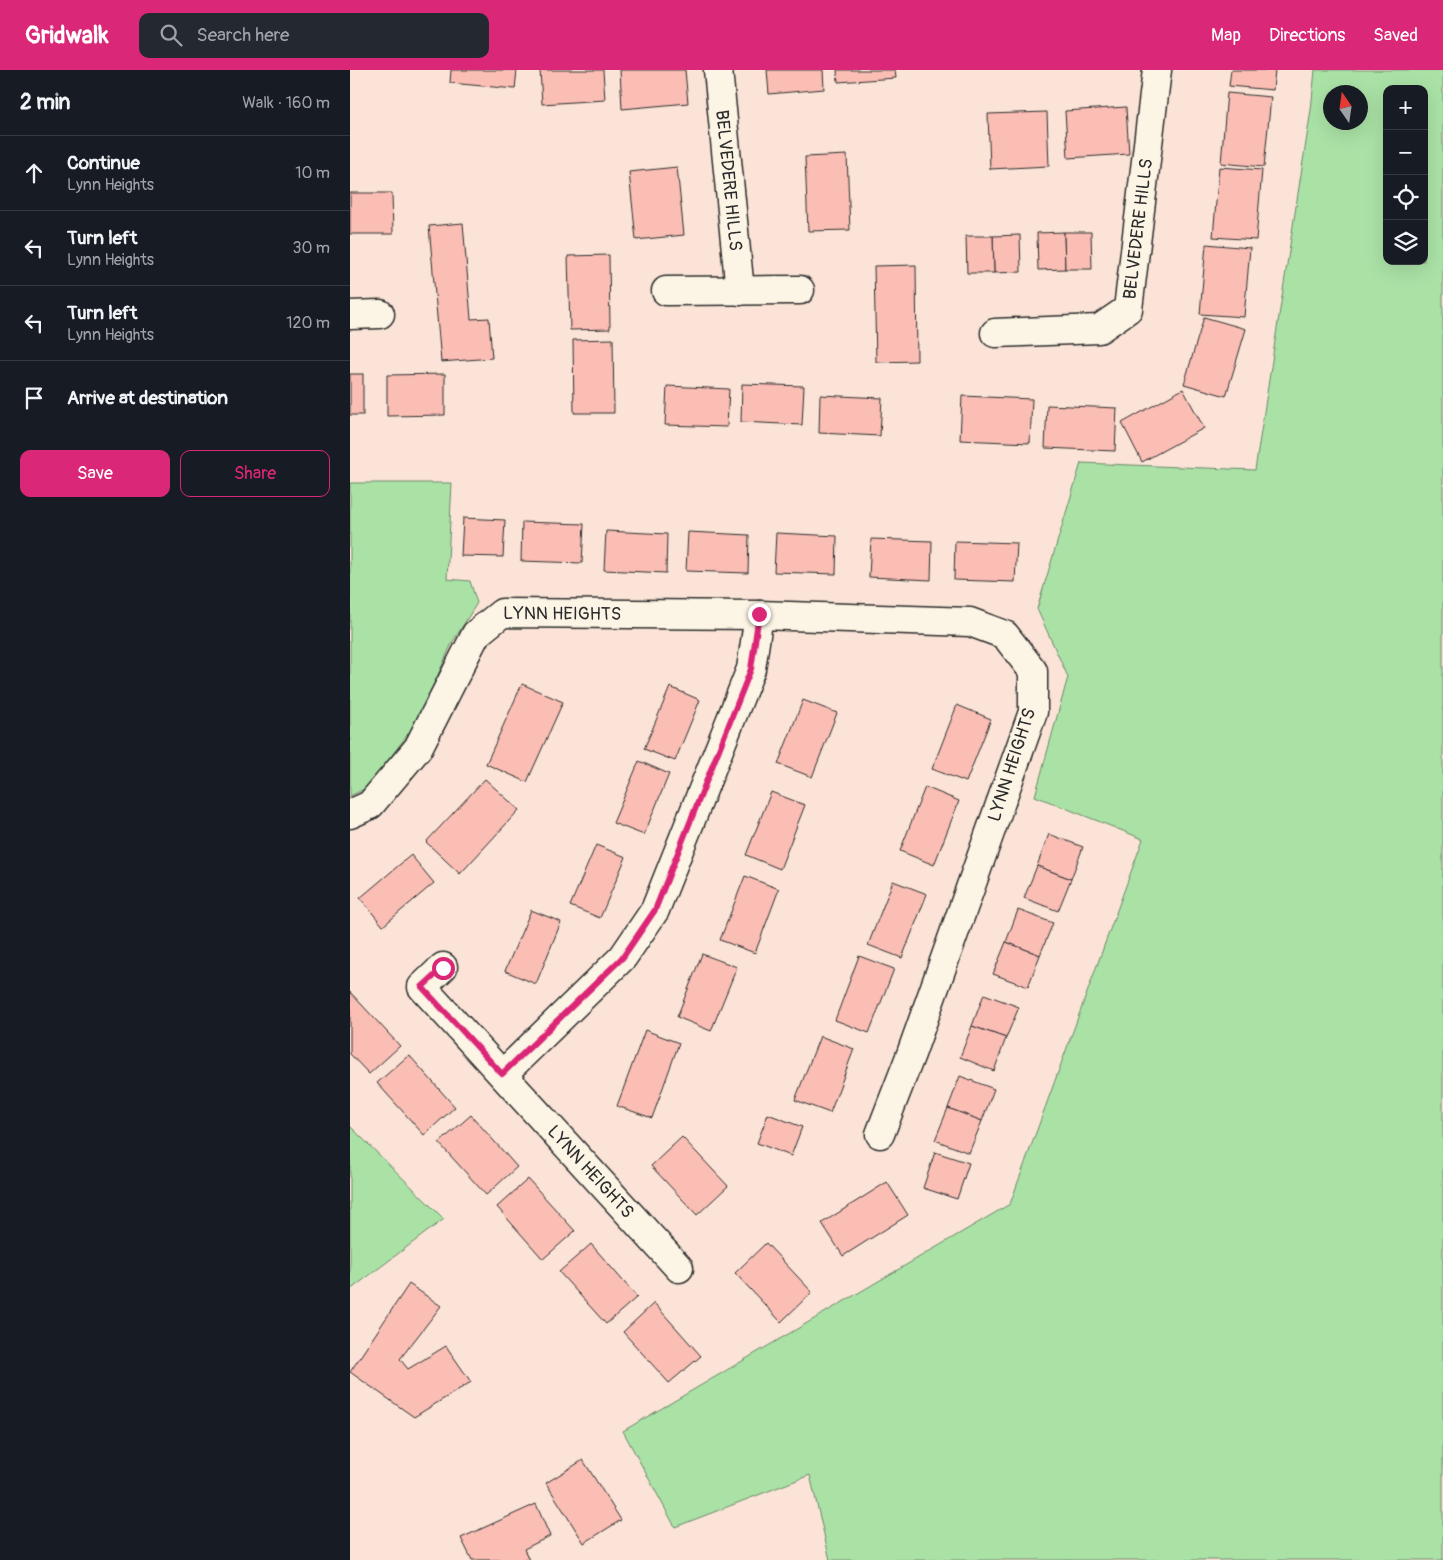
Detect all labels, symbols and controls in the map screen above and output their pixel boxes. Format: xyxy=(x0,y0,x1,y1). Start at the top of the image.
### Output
search box xyxy=(139,13,489,58)
text: Gridwalk xyxy=(25,21,109,50)
icon: search xyxy=(157,21,185,49)
text: Search here xyxy=(197,23,289,47)
text: Map xyxy=(1211,24,1241,47)
text: Directions xyxy=(1269,24,1345,47)
text: Saved xyxy=(1373,24,1418,47)
north arrow xyxy=(1323,85,1368,130)
map controls xyxy=(1383,85,1428,265)
button: + xyxy=(1383,85,1428,130)
text: 2 min xyxy=(20,89,70,116)
text: Walk · 160 m xyxy=(242,93,330,113)
street label: BELVEDERE HILLS xyxy=(711,109,747,252)
button: − xyxy=(1383,130,1428,175)
text: Continue xyxy=(67,151,140,175)
street label: BELVEDERE HILLS xyxy=(1118,157,1158,301)
icon: ahead xyxy=(20,159,48,187)
text: 10 m xyxy=(295,163,330,183)
text: Lynn Heights xyxy=(67,175,154,195)
button: locate xyxy=(1383,175,1428,220)
button: layers xyxy=(1383,220,1428,265)
text: Turn left xyxy=(67,226,137,250)
icon: left xyxy=(20,234,48,262)
text: 30 m xyxy=(292,238,330,258)
text: Lynn Heights xyxy=(67,250,154,270)
text: Turn left xyxy=(67,301,137,325)
icon: left xyxy=(20,309,48,337)
text: 120 m xyxy=(286,313,330,333)
text: Lynn Heights xyxy=(67,325,154,345)
icon: arrive xyxy=(20,384,48,412)
text: Arrive at destination xyxy=(67,386,228,410)
button: Save xyxy=(20,450,170,497)
button: Share xyxy=(180,450,330,497)
street label: LYNN HEIGHTS xyxy=(503,602,621,625)
route end xyxy=(748,603,771,626)
street label: LYNN HEIGHTS xyxy=(983,705,1041,825)
route start xyxy=(432,957,455,980)
street label: LYNN HEIGHTS xyxy=(542,1120,639,1223)

